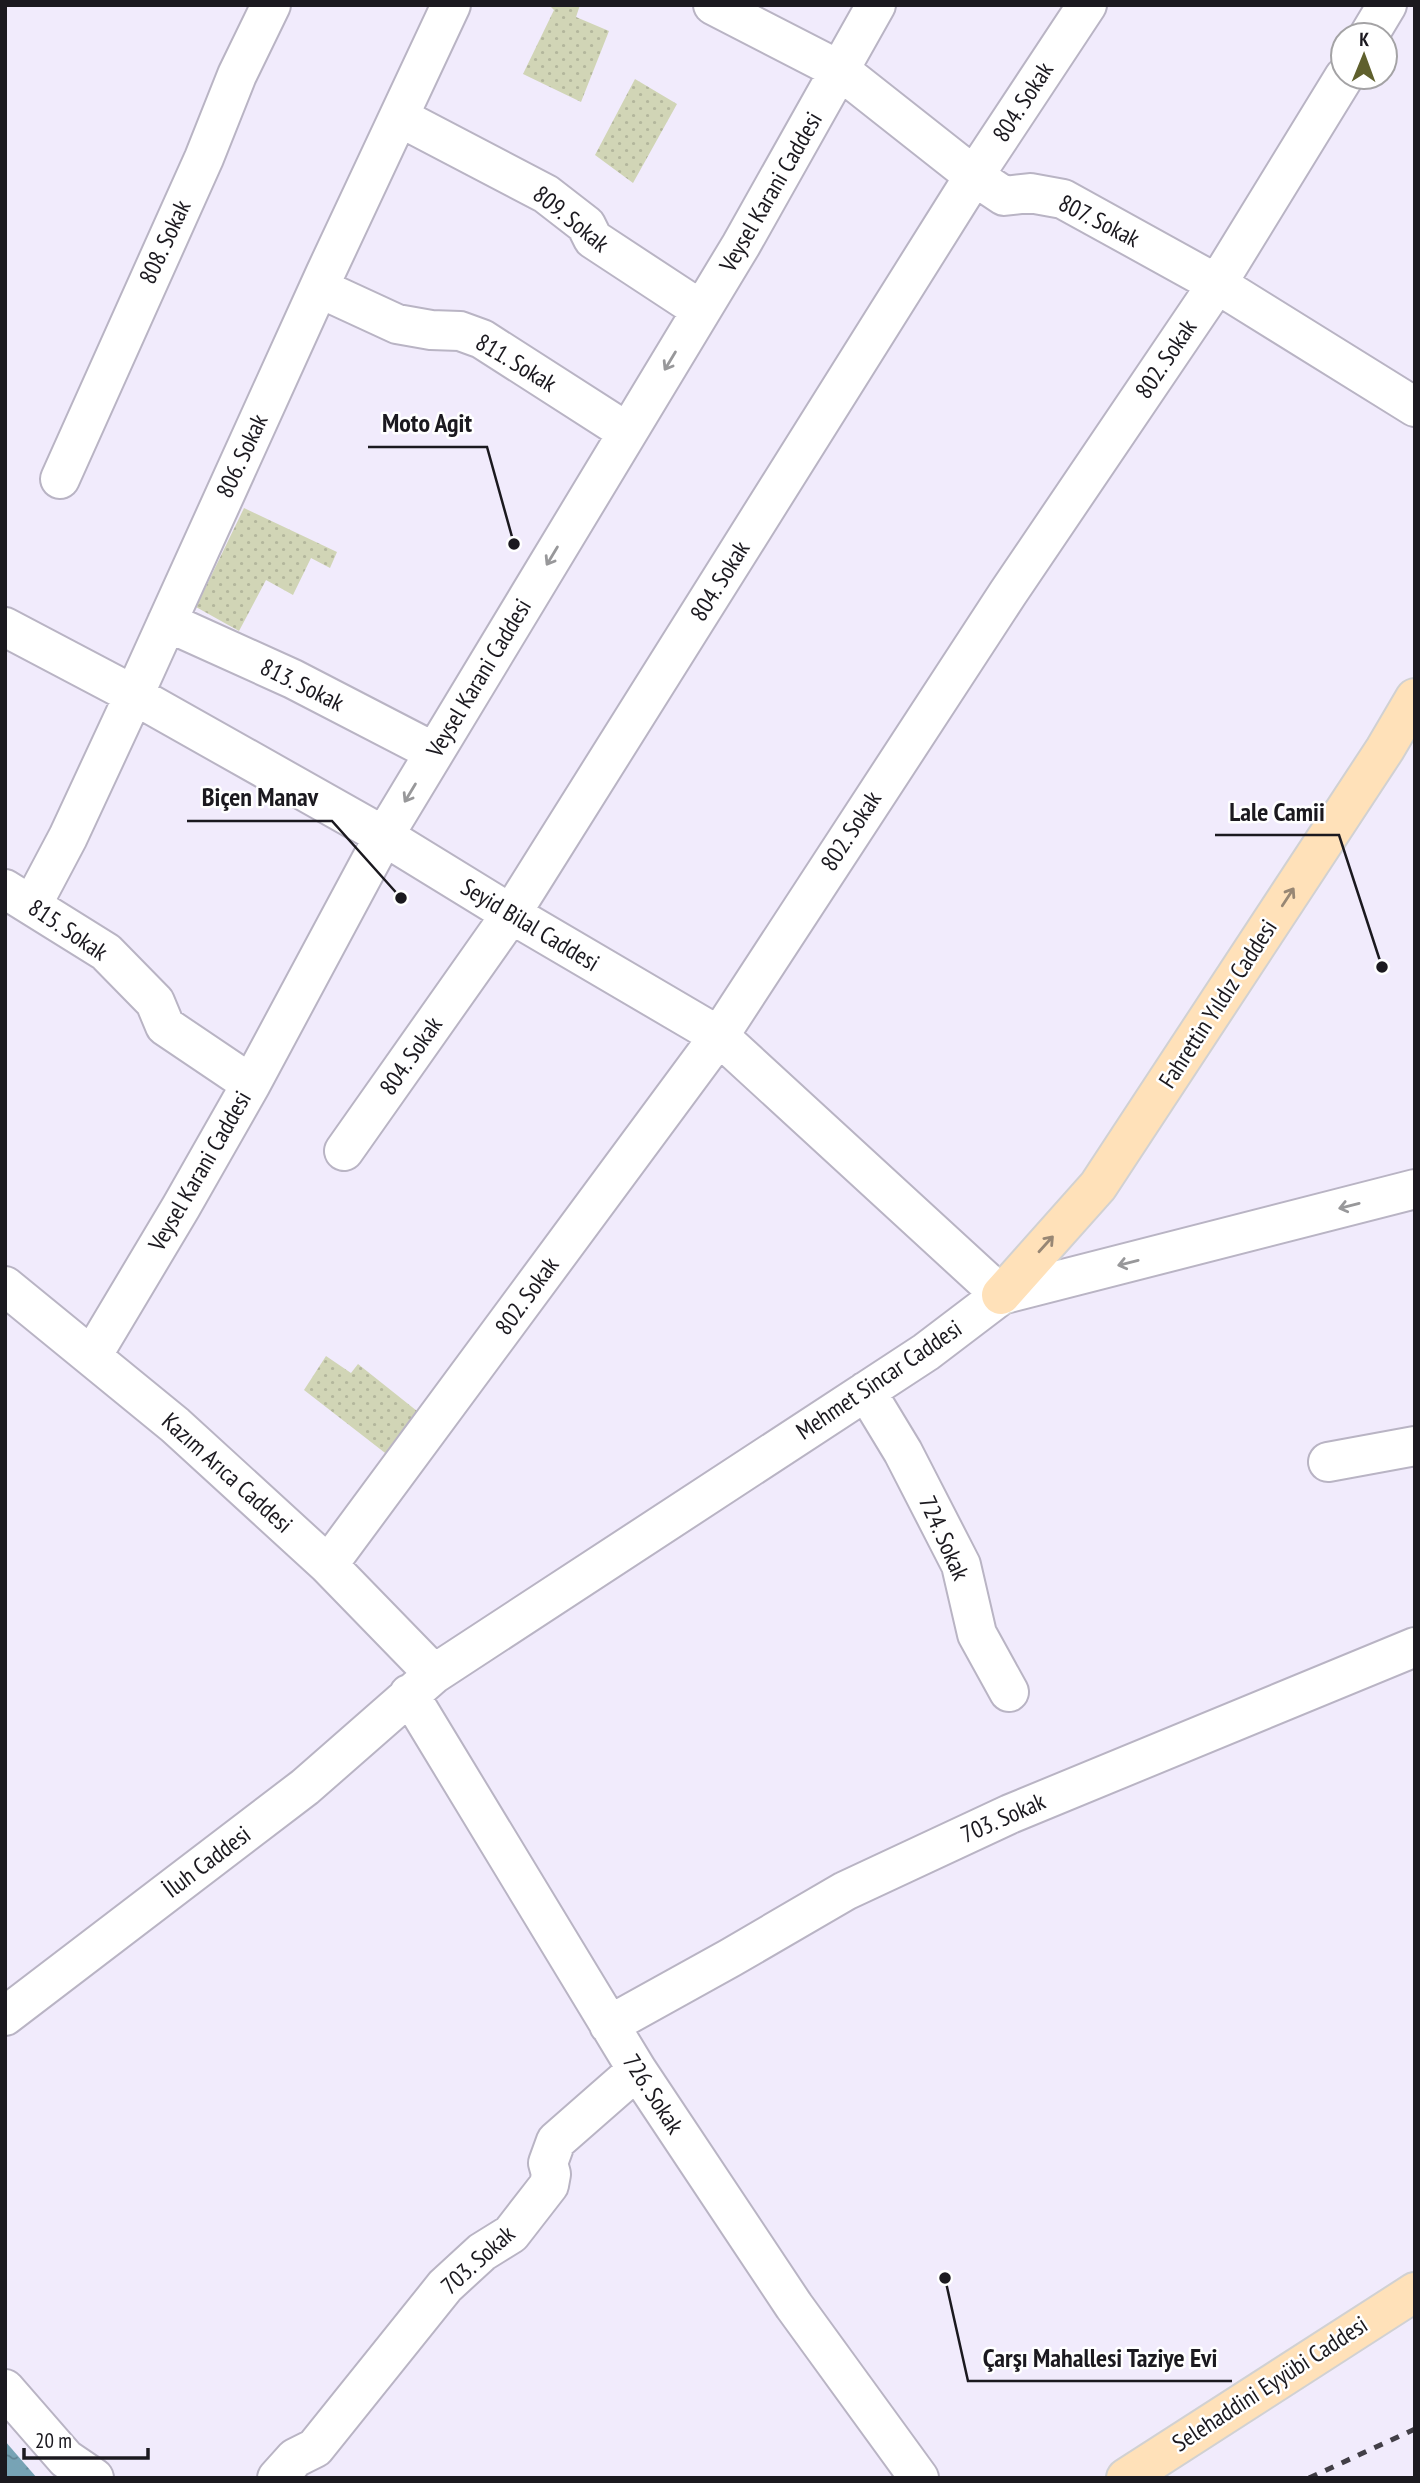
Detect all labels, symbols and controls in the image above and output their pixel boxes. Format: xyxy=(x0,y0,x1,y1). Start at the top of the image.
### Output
north arrow xyxy=(1329,21,1399,91)
text: K xyxy=(1359,27,1370,51)
street label: 804. Sokak xyxy=(985,55,1060,148)
street label: Veysel Karani Caddesi xyxy=(712,106,829,278)
street label: 809. Sokak xyxy=(527,179,616,259)
street label: 807. Sokak xyxy=(1053,187,1146,254)
street label: 808. Sokak xyxy=(132,194,198,289)
street label: 802. Sokak xyxy=(1128,313,1204,404)
street label: 811. Sokak xyxy=(470,326,563,399)
one-way arrow xyxy=(663,351,677,371)
callout: Moto Agit xyxy=(368,400,487,447)
text: Moto Agit xyxy=(382,406,472,439)
street label: 806. Sokak xyxy=(209,408,275,503)
street label: 804. Sokak xyxy=(683,534,757,627)
one-way arrow xyxy=(545,545,559,565)
street label: Veysel Karani Caddesi xyxy=(419,593,538,763)
street label: 813. Sokak xyxy=(255,651,350,718)
callout: Biçen Manav xyxy=(187,774,332,821)
text: Biçen Manav xyxy=(202,780,319,813)
one-way arrow xyxy=(403,782,417,802)
street label: 802. Sokak xyxy=(813,784,888,877)
callout: Lale Camii xyxy=(1215,788,1339,835)
text: Lale Camii xyxy=(1229,795,1325,828)
street label: Seyid Bilal Caddesi xyxy=(455,871,605,978)
one-way arrow xyxy=(1281,888,1295,908)
street label: 815. Sokak xyxy=(23,892,114,968)
street label: Fahrettin Yıldız Caddesi xyxy=(1152,914,1284,1094)
street label: 804. Sokak xyxy=(372,1010,449,1101)
street label: Veysel Karani Caddesi xyxy=(141,1085,258,1257)
one-way arrow xyxy=(1338,1200,1361,1213)
one-way arrow xyxy=(1038,1236,1054,1254)
street label: 802. Sokak xyxy=(488,1250,566,1341)
one-way arrow xyxy=(1118,1257,1140,1270)
street label: Mehmet Sincar Caddesi xyxy=(790,1313,967,1446)
street label: Kazım Arıca Caddesi xyxy=(155,1406,299,1540)
street label: 724. Sokak xyxy=(912,1491,977,1585)
street label: 703. Sokak xyxy=(956,1785,1050,1850)
street label: İluh Caddesi xyxy=(157,1819,257,1905)
street label: 726. Sokak xyxy=(616,2048,691,2140)
street label: 703. Sokak xyxy=(434,2218,522,2301)
street label: Selehaddini Eyyübi Caddesi xyxy=(1166,2309,1373,2458)
callout: Çarşı Mahallesi Taziye Evi xyxy=(968,2334,1232,2381)
text: Çarşı Mahallesi Taziye Evi xyxy=(983,2341,1217,2374)
scale bar xyxy=(24,2416,149,2460)
text: 20 m xyxy=(35,2427,72,2454)

